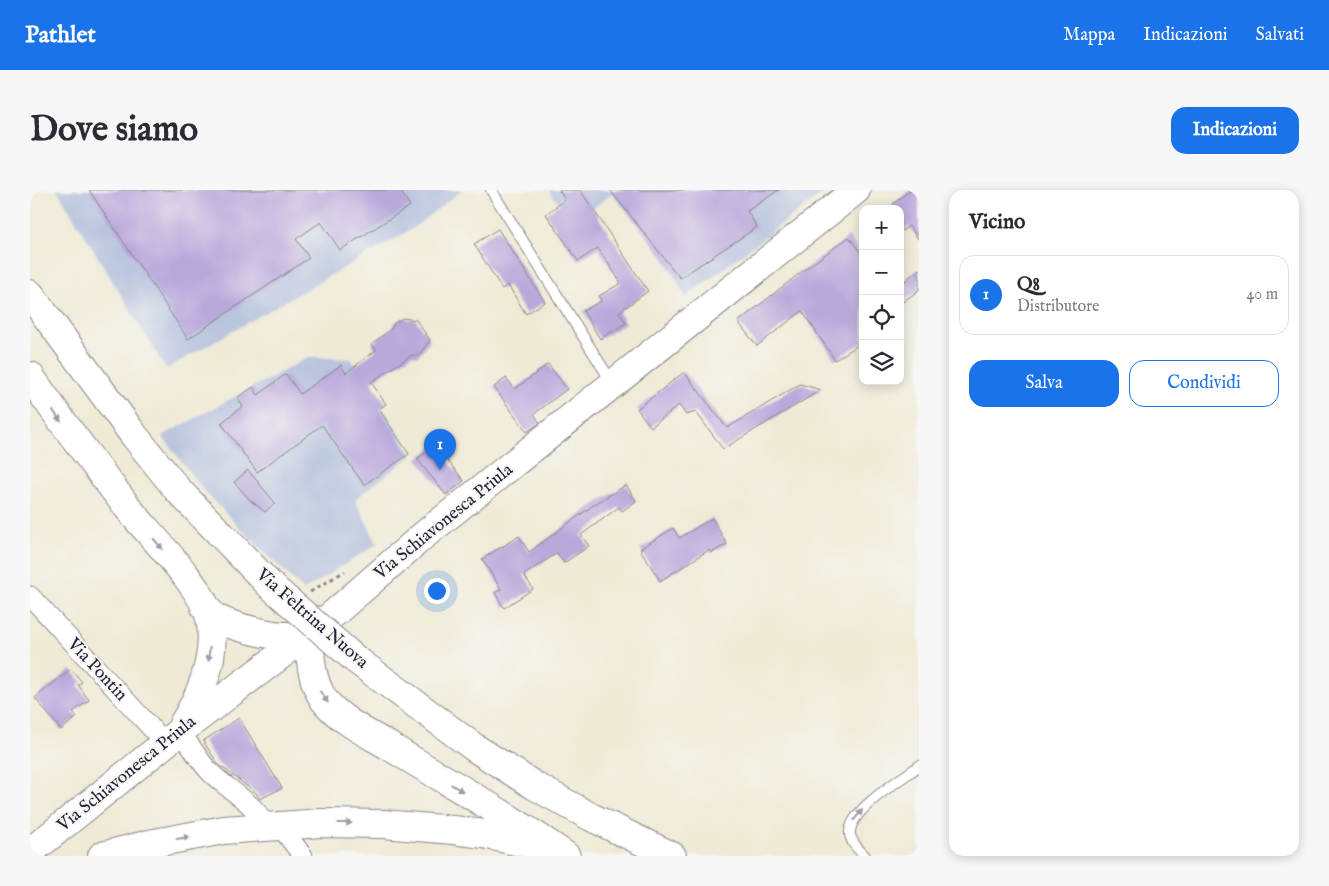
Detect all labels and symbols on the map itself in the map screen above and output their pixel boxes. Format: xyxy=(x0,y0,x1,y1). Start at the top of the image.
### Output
one-way arrow xyxy=(52,410,62,423)
pin: 1 xyxy=(424,429,456,470)
street label: Via Schiavonesca Priula xyxy=(369,459,518,586)
one-way arrow xyxy=(153,537,164,550)
street label: Via Feltrina Nuova xyxy=(250,563,373,674)
your location xyxy=(424,578,450,604)
street label: Via Pontin xyxy=(61,633,132,707)
one-way arrow xyxy=(205,647,213,663)
one-way arrow xyxy=(319,690,329,704)
street label: Via Schiavonesca Priula xyxy=(52,711,201,838)
one-way arrow xyxy=(451,784,464,793)
one-way arrow xyxy=(852,808,863,821)
one-way arrow xyxy=(337,819,353,827)
one-way arrow xyxy=(176,833,192,841)

